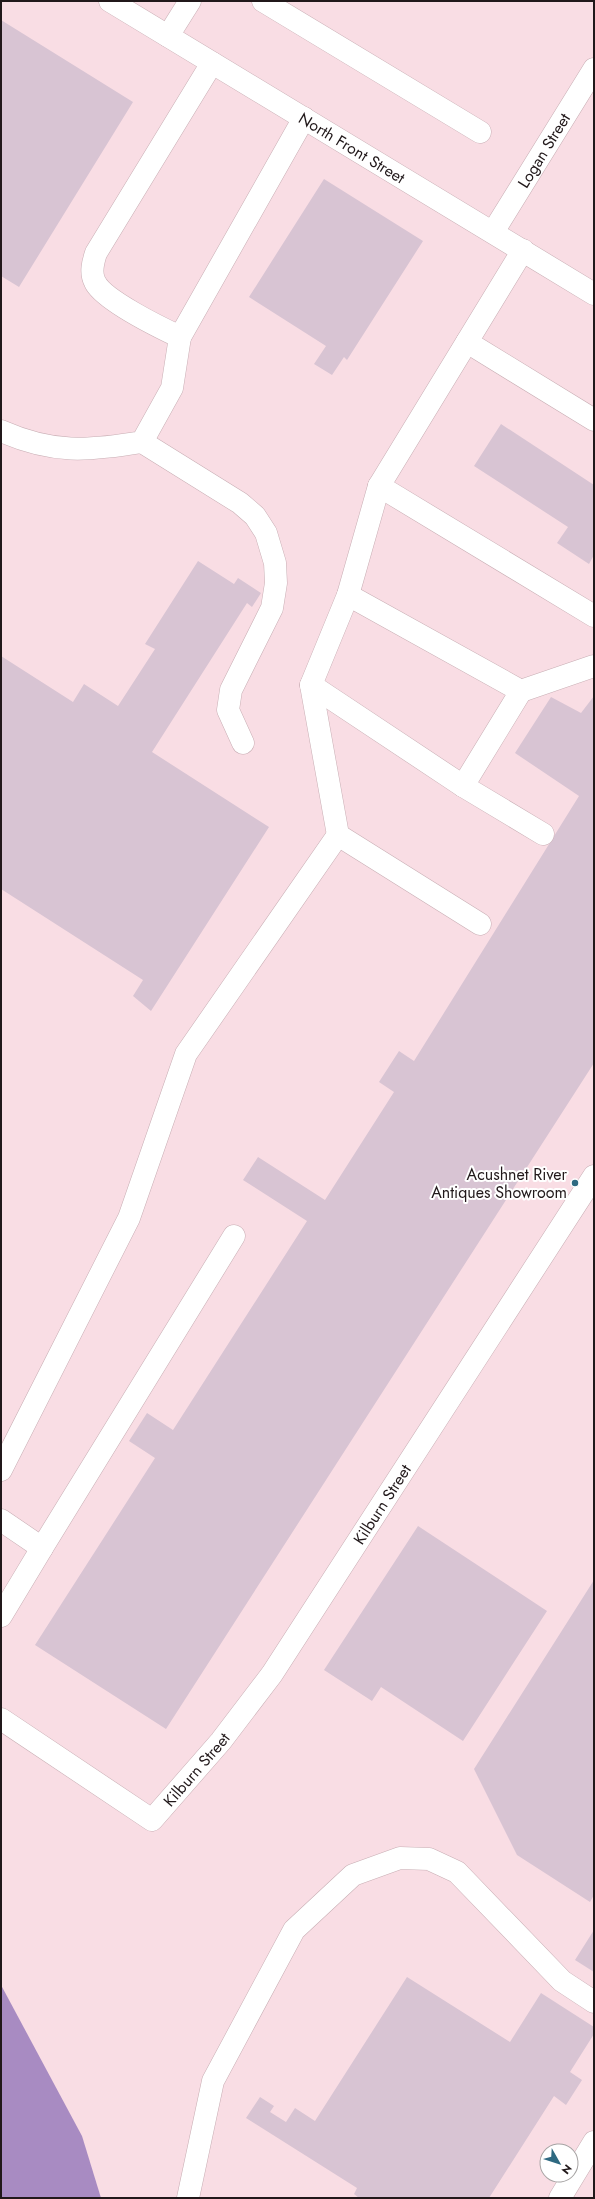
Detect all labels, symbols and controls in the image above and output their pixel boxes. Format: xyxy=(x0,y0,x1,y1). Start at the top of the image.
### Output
street label: North Front Street xyxy=(295,106,410,189)
street label: Logan Street xyxy=(512,108,576,192)
place label: Acushnet River Antiques Showroom xyxy=(431,1163,568,1204)
marker: Acushnet River Antiques Showroom xyxy=(570,1178,580,1188)
street label: Kilburn Street xyxy=(347,1459,416,1549)
street label: Kilburn Street xyxy=(158,1727,235,1811)
north arrow xyxy=(539,2143,579,2183)
text: N xyxy=(558,2161,576,2178)

